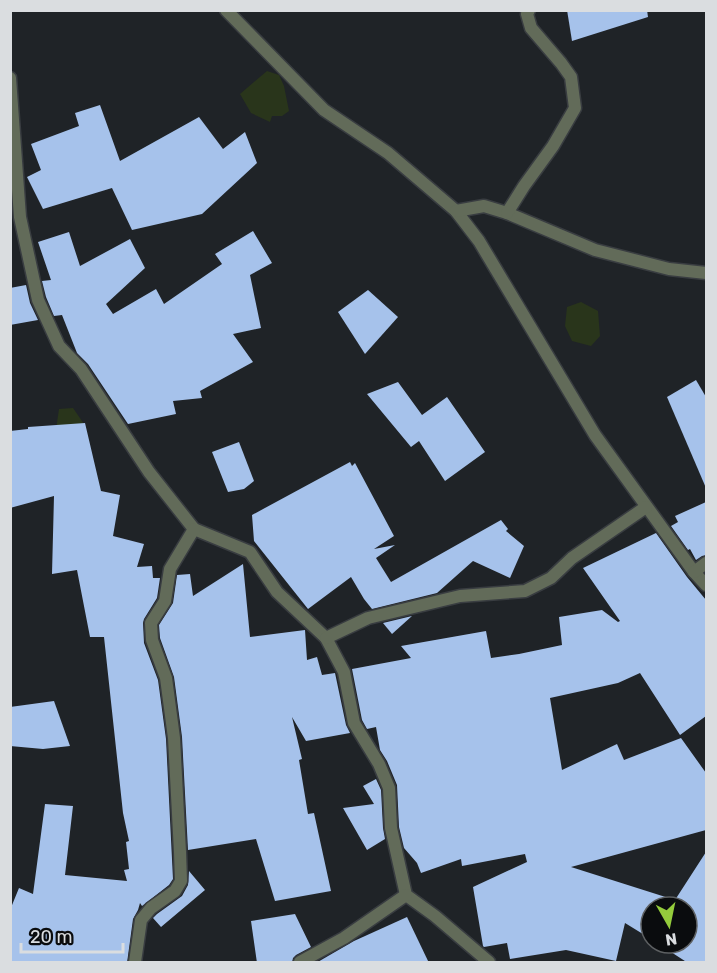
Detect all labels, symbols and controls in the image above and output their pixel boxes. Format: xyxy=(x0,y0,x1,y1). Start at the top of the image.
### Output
north arrow xyxy=(639,895,699,955)
scale bar xyxy=(21,916,123,954)
text: 20 m xyxy=(30,926,72,948)
text: N xyxy=(664,929,678,950)

